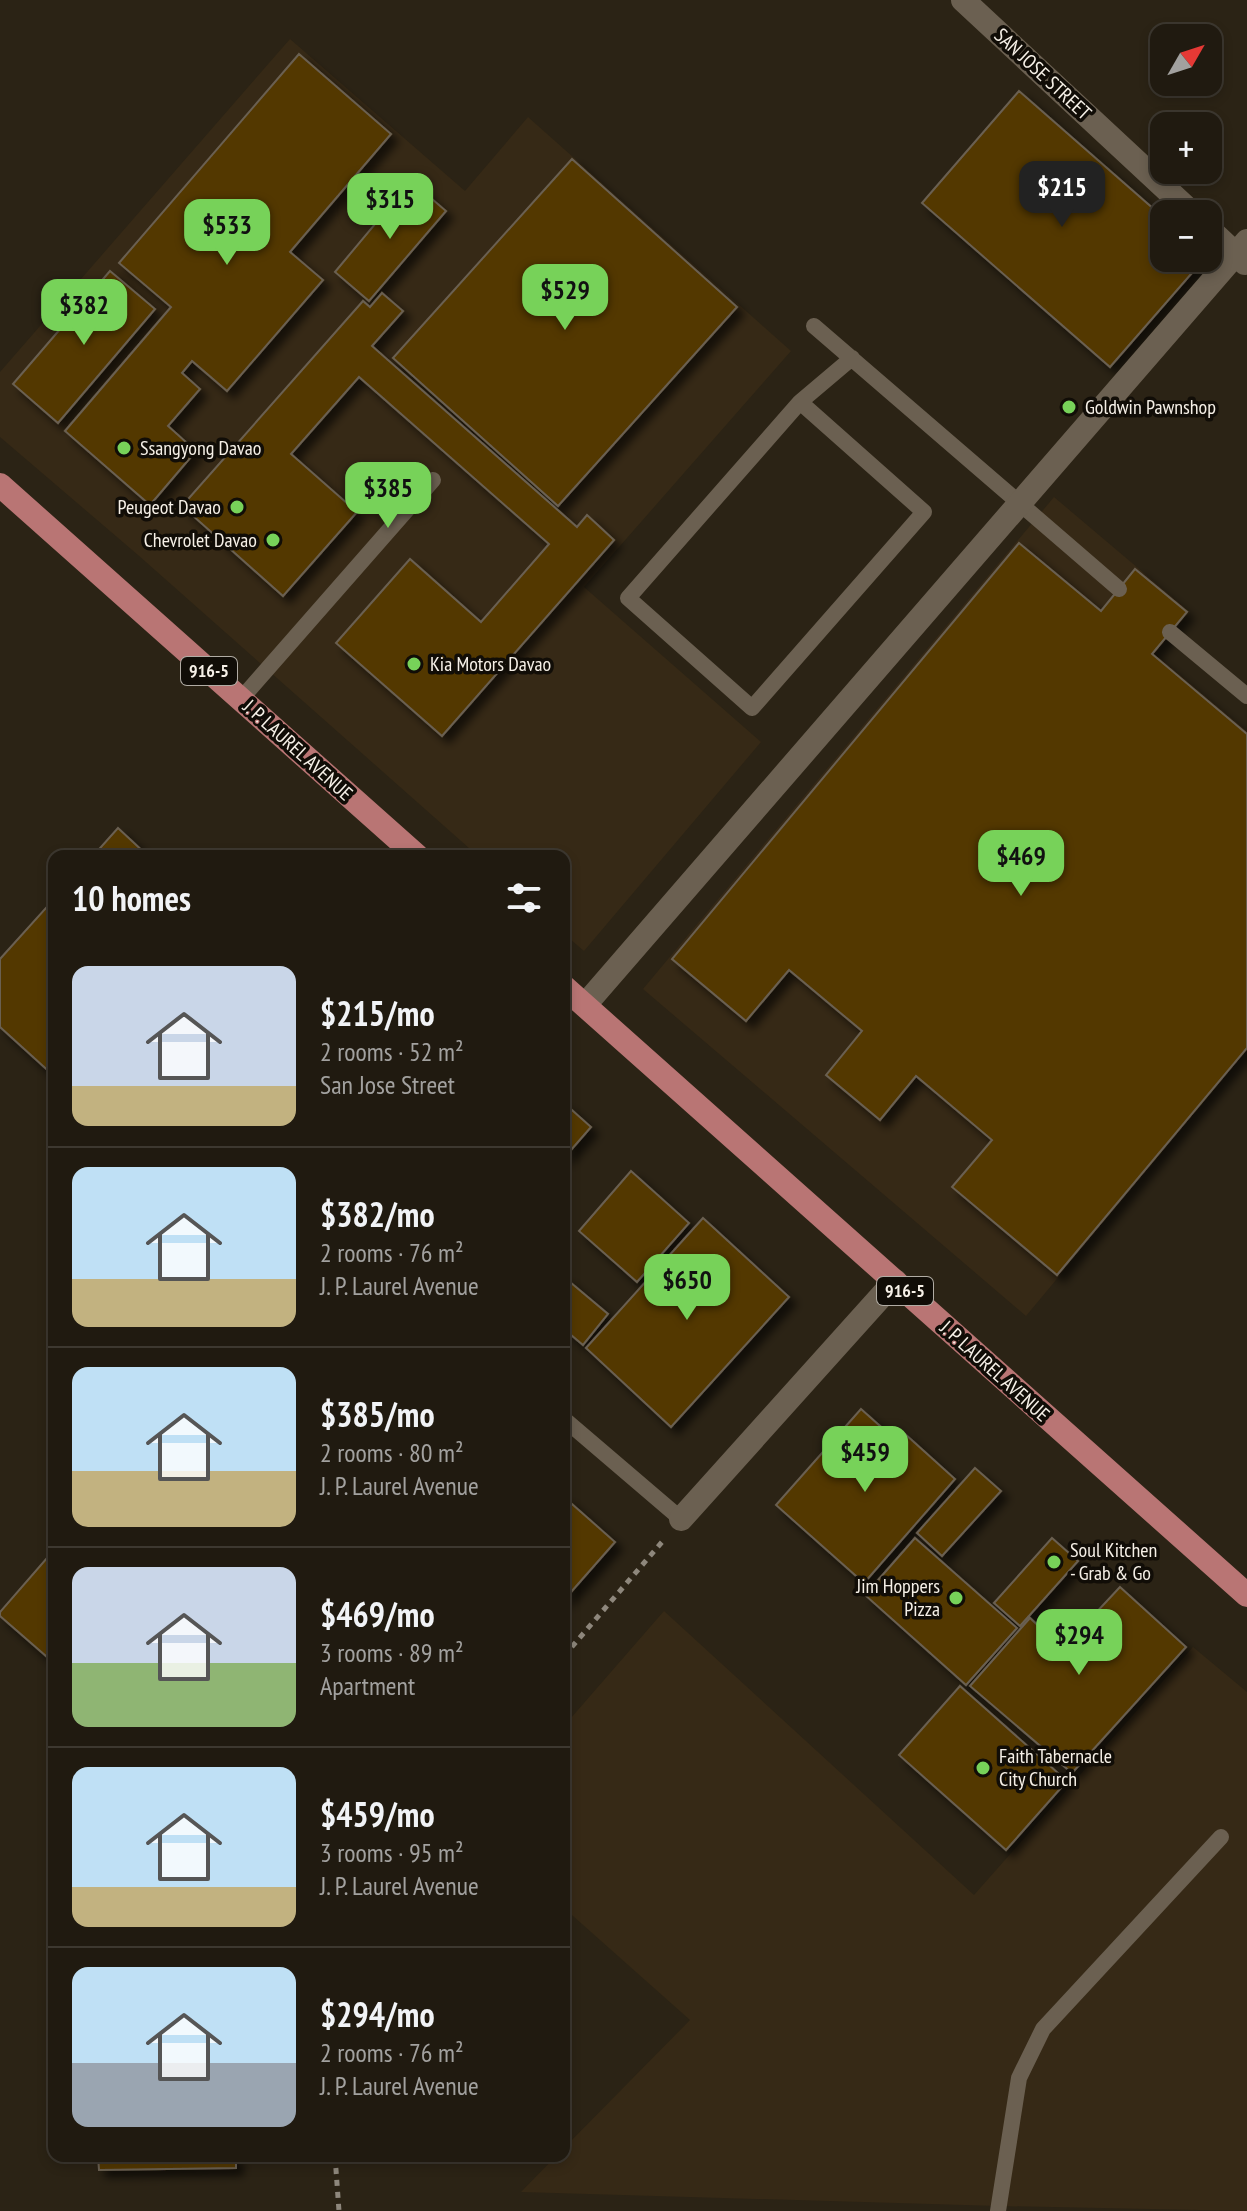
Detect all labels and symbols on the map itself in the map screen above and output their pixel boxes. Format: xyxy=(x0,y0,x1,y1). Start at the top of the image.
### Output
street label: SAN JOSE STREET xyxy=(989,22,1097,126)
north arrow xyxy=(1150,24,1222,96)
pin: $215 xyxy=(1015,161,1109,229)
pin: $315 xyxy=(343,173,437,241)
pin: $533 xyxy=(180,199,274,267)
pin: $529 xyxy=(518,264,612,332)
pin: $382 xyxy=(37,279,131,347)
place label: Goldwin Pawnshop xyxy=(1085,394,1216,420)
marker: Goldwin Pawnshop xyxy=(1060,398,1078,416)
place label: Ssangyong Davao xyxy=(140,435,261,461)
marker: Ssangyong Davao xyxy=(115,439,133,457)
pin: $385 xyxy=(341,462,435,530)
place label: Peugeot Davao xyxy=(118,494,221,520)
marker: Peugeot Davao xyxy=(228,498,246,516)
place label: Chevrolet Davao xyxy=(144,527,257,553)
marker: Chevrolet Davao xyxy=(264,531,282,549)
place label: Kia Motors Davao xyxy=(430,651,551,677)
marker: Kia Motors Davao xyxy=(405,655,423,673)
road number: 916-5 xyxy=(181,657,237,685)
street label: J. P. LAUREL AVENUE xyxy=(237,693,358,806)
pin: $469 xyxy=(974,830,1068,898)
pin: $650 xyxy=(640,1254,734,1322)
road number: 916-5 xyxy=(877,1277,933,1305)
street label: J. P. LAUREL AVENUE xyxy=(934,1314,1055,1427)
pin: $459 xyxy=(818,1426,912,1494)
place label: Soul Kitchen - Grab & Go xyxy=(1070,1537,1157,1586)
marker: Soul Kitchen - Grab & Go xyxy=(1045,1553,1063,1571)
place label: Jim Hoppers Pizza xyxy=(855,1573,940,1622)
marker: Jim Hoppers Pizza xyxy=(947,1589,965,1607)
pin: $294 xyxy=(1032,1609,1126,1677)
place label: Faith Tabernacle City Church xyxy=(999,1743,1112,1792)
marker: Faith Tabernacle City Church xyxy=(974,1759,992,1777)

